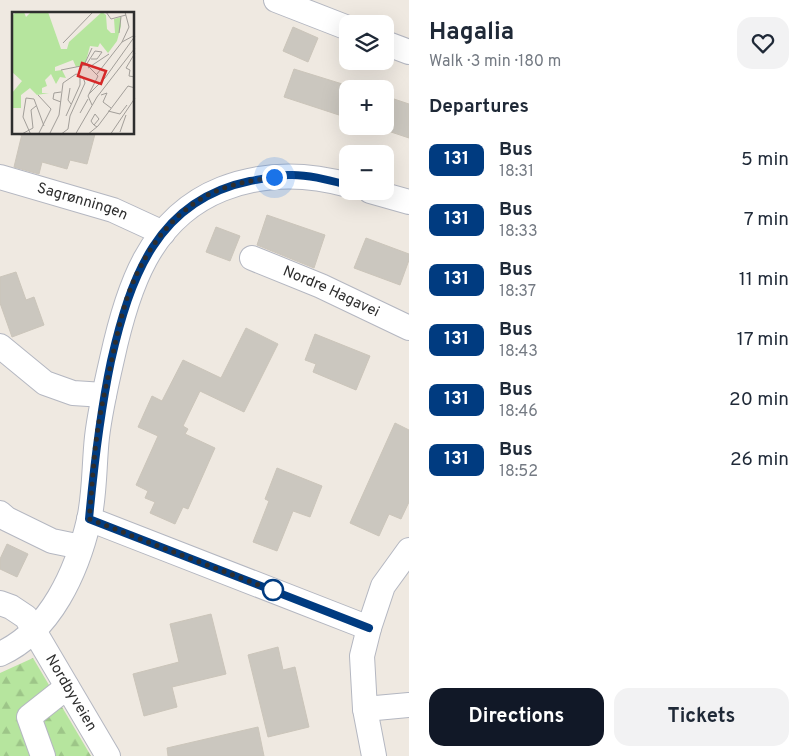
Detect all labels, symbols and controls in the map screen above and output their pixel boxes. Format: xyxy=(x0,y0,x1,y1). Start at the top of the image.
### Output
inset map xyxy=(12,12,135,135)
map controls xyxy=(339,15,394,200)
button: layers xyxy=(339,15,394,70)
button: heart xyxy=(737,17,789,69)
text: Hagalia xyxy=(429,18,514,48)
text: Walk · 3 min · 180 m xyxy=(429,52,561,72)
button: + xyxy=(339,80,394,135)
text: Departures xyxy=(429,95,529,119)
text: Bus xyxy=(499,138,533,162)
button: − xyxy=(339,145,394,200)
text: 131 xyxy=(444,148,469,171)
text: 5 min xyxy=(741,148,789,172)
text: 18:31 xyxy=(499,162,534,182)
your location xyxy=(262,165,287,190)
street label: Sagrønningen xyxy=(35,179,131,225)
text: Bus xyxy=(499,198,533,222)
text: 131 xyxy=(444,208,469,231)
text: 7 min xyxy=(744,208,789,232)
text: 18:33 xyxy=(499,222,538,242)
text: Bus xyxy=(499,258,533,282)
street label: Nordre Hagavei xyxy=(280,262,382,322)
text: 131 xyxy=(444,268,469,291)
text: 11 min xyxy=(739,268,789,292)
text: 18:37 xyxy=(499,282,536,302)
text: Bus xyxy=(499,318,533,342)
text: 131 xyxy=(444,328,469,351)
text: 17 min xyxy=(737,328,789,352)
text: 18:43 xyxy=(499,342,538,362)
text: Bus xyxy=(499,378,533,402)
text: 131 xyxy=(444,388,469,411)
text: 20 min xyxy=(729,388,789,412)
text: 18:46 xyxy=(499,402,538,422)
text: Bus xyxy=(499,438,533,462)
text: 131 xyxy=(444,448,469,471)
text: 26 min xyxy=(730,448,789,472)
text: 18:52 xyxy=(499,462,538,482)
unlabelled marker xyxy=(262,579,284,601)
street label: Nordbyveien xyxy=(41,651,101,735)
button: Directions xyxy=(429,688,604,746)
button: Tickets xyxy=(614,688,789,746)

